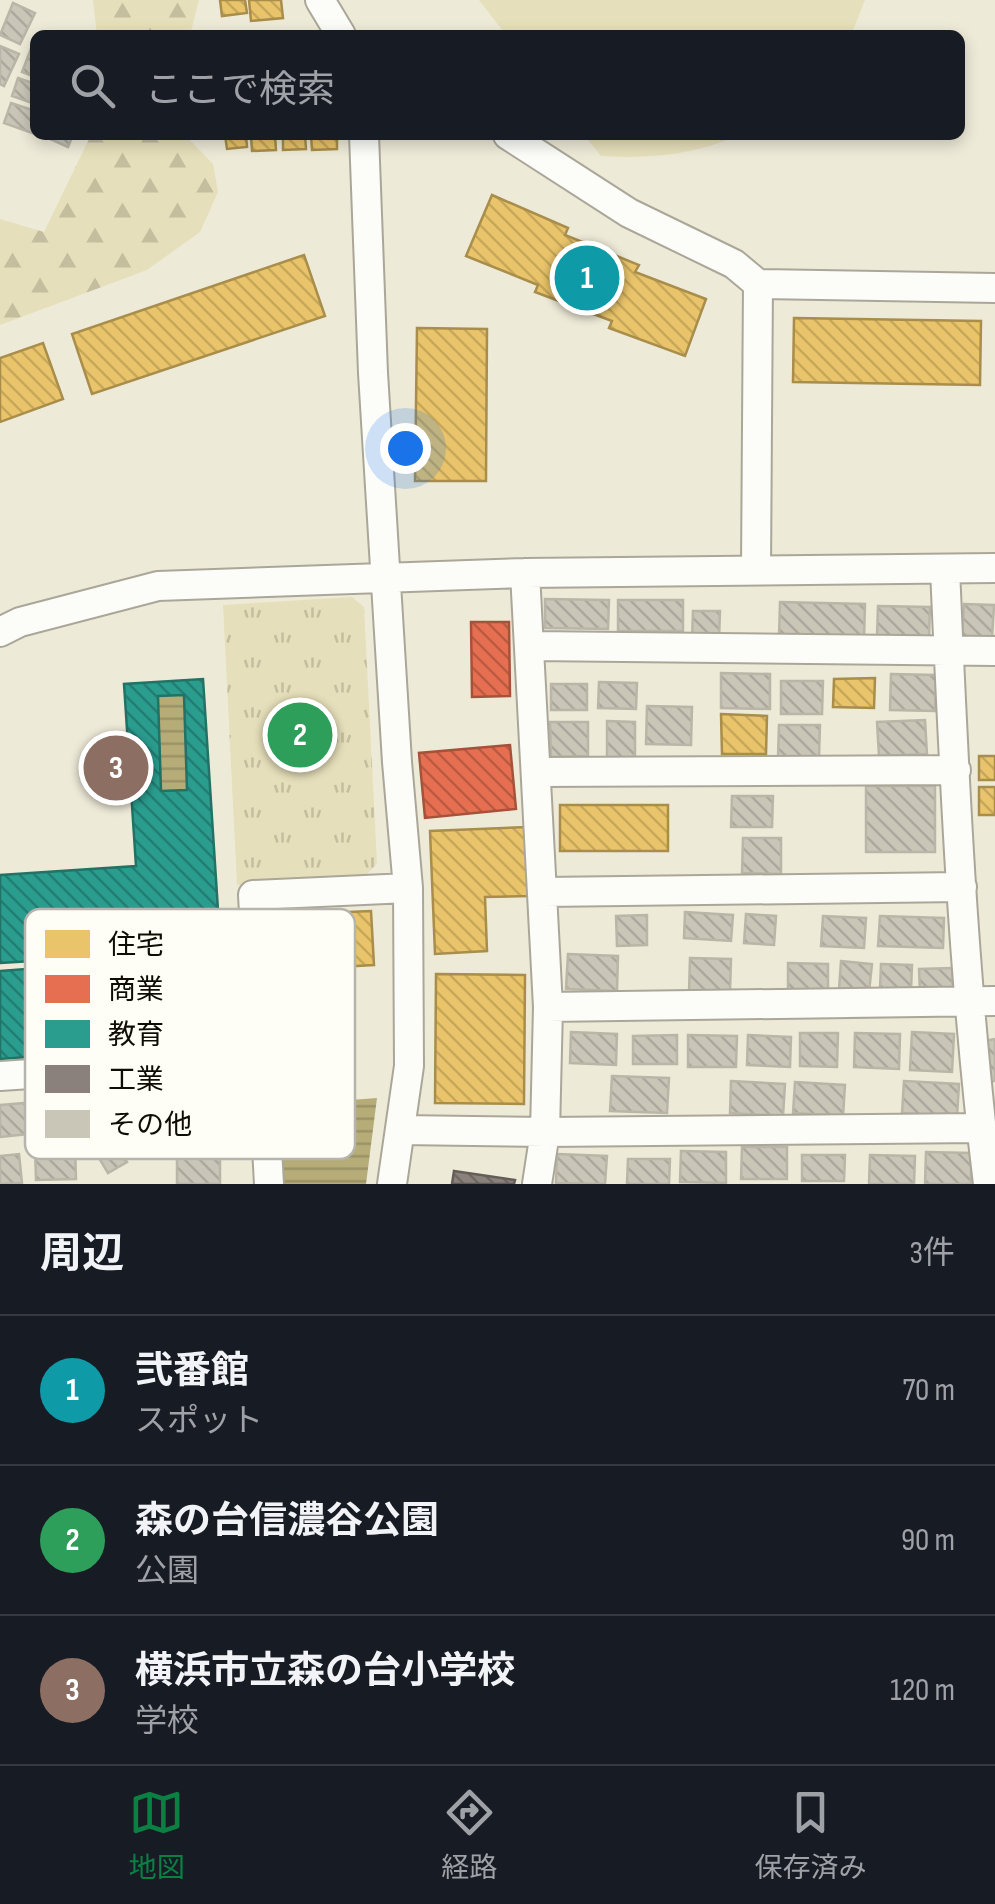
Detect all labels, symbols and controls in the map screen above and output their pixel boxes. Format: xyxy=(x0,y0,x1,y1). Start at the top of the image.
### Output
search box xyxy=(30,30,965,140)
icon: search xyxy=(65,58,120,113)
text: ここで検索 xyxy=(145,68,335,113)
pin: 1 xyxy=(554,240,620,316)
your location xyxy=(380,423,431,474)
pin: 2 xyxy=(268,698,332,772)
pin: 3 xyxy=(84,730,148,806)
legend xyxy=(25,909,355,1159)
text: 住宅 xyxy=(108,929,164,962)
text: 商業 xyxy=(108,974,164,1007)
text: 教育 xyxy=(108,1019,164,1052)
text: 工業 xyxy=(108,1064,164,1097)
text: その他 xyxy=(108,1109,192,1142)
text: 周辺 xyxy=(40,1229,124,1280)
text: 3件 xyxy=(910,1234,955,1273)
text: 弐番館 xyxy=(135,1349,249,1394)
text: 1 xyxy=(66,1371,79,1410)
text: 70 m xyxy=(902,1371,955,1410)
text: スポット xyxy=(135,1402,263,1441)
text: 森の台信濃谷公園 xyxy=(135,1499,439,1544)
text: 2 xyxy=(65,1521,80,1560)
text: 90 m xyxy=(901,1521,955,1560)
text: 公園 xyxy=(135,1552,199,1591)
text: 横浜市立森の台小学校 xyxy=(135,1649,515,1694)
text: 3 xyxy=(65,1671,80,1710)
text: 120 m xyxy=(890,1671,955,1710)
text: 学校 xyxy=(135,1702,199,1741)
tab: 地図 xyxy=(128,1785,185,1885)
tab: 経路 xyxy=(441,1785,498,1885)
tab: 保存済み xyxy=(754,1785,867,1885)

